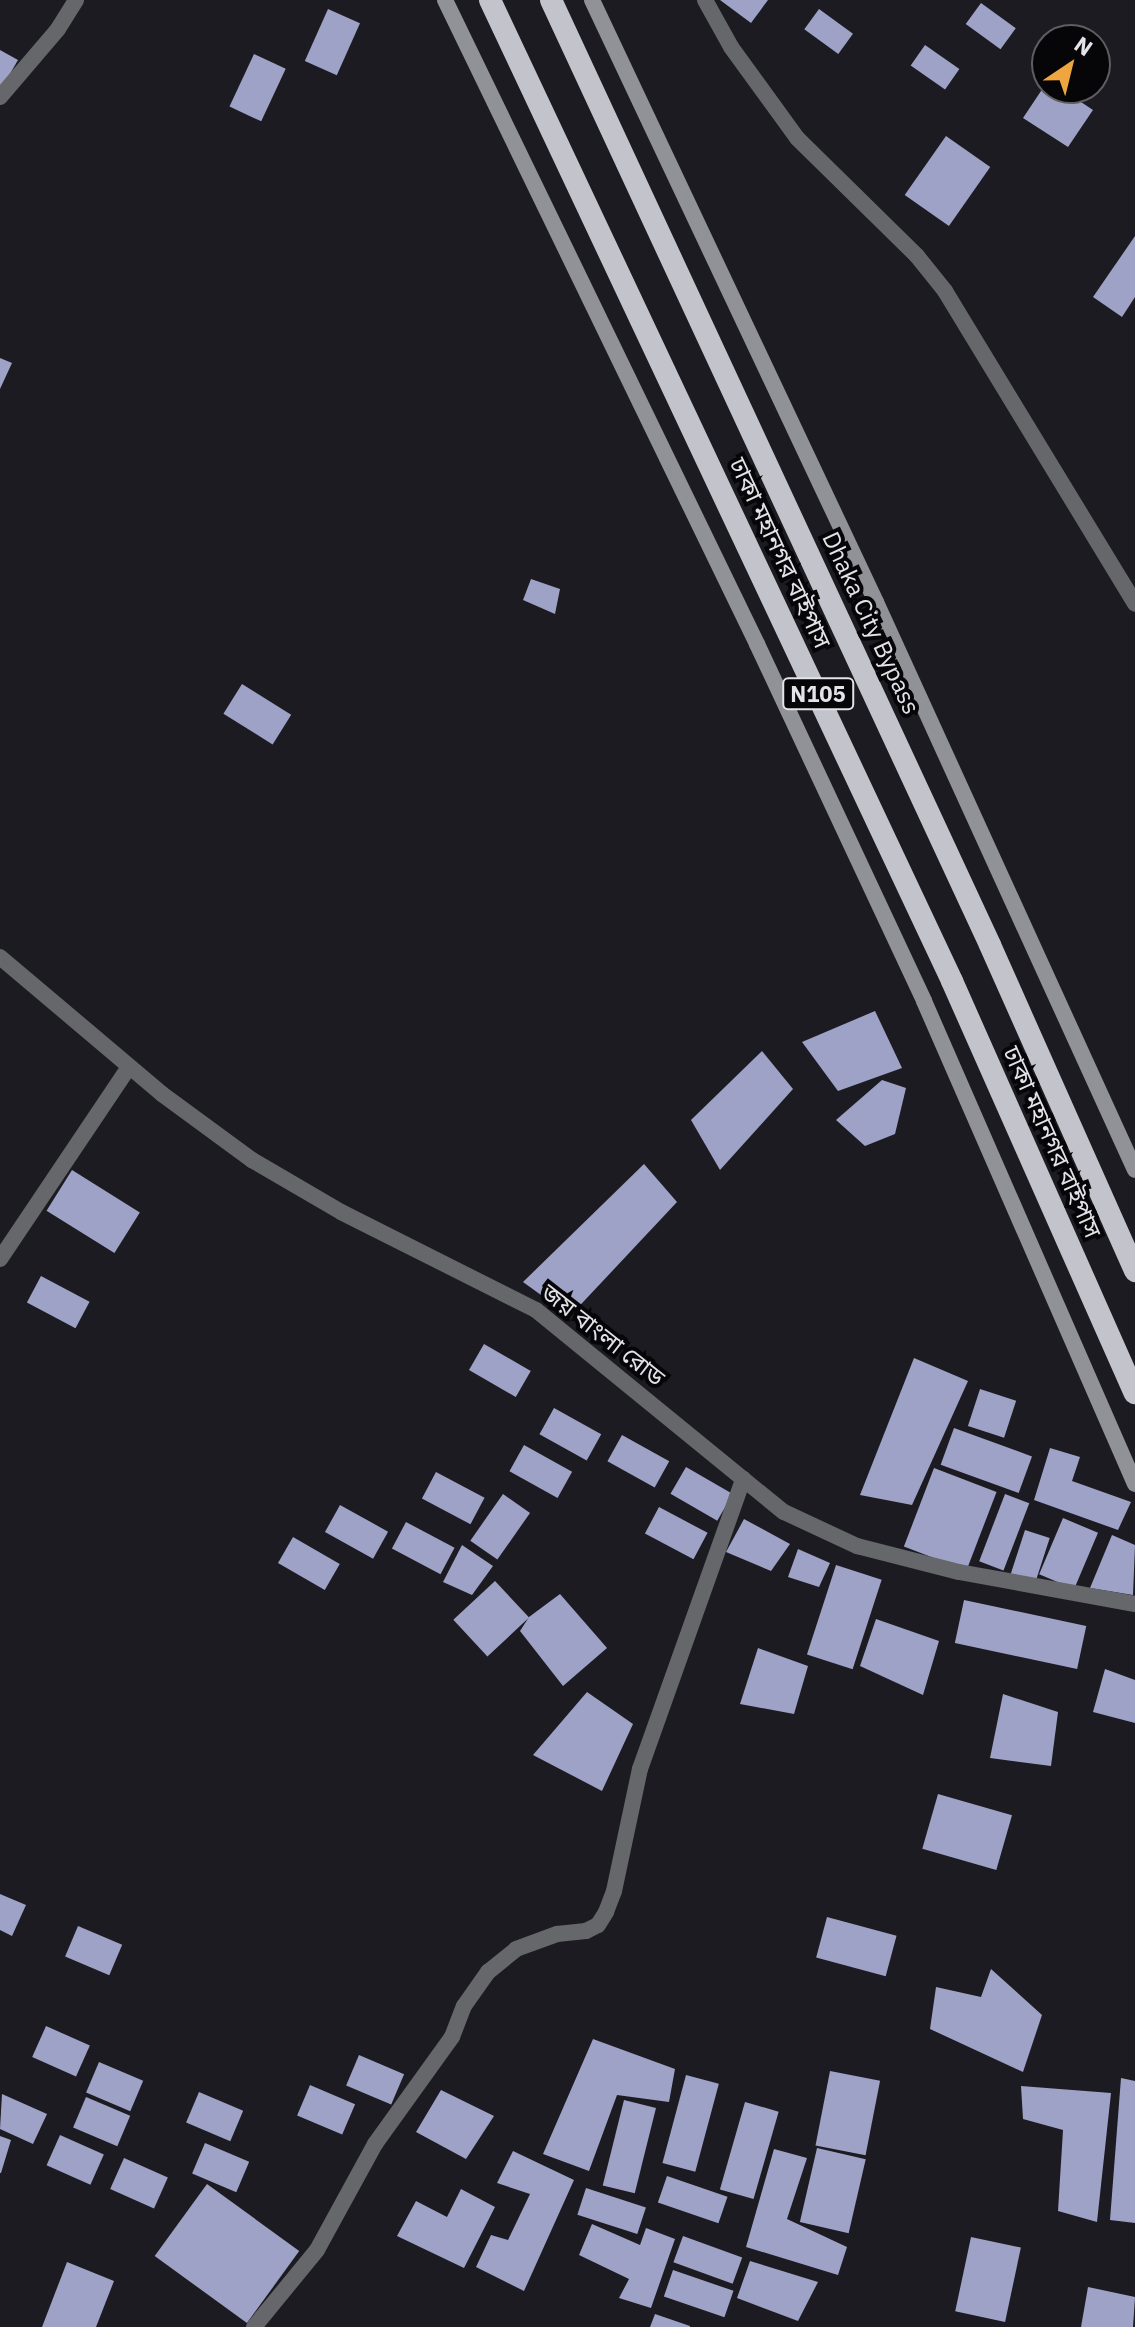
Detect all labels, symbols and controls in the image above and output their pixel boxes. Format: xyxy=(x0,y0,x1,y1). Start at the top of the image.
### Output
north arrow xyxy=(1031,24,1111,104)
text: N xyxy=(1069,29,1099,62)
street label: ঢাকা মহানগর বাইপাস xyxy=(723,453,837,653)
street label: Dhaka City Bypass xyxy=(816,527,926,719)
road number: N105 xyxy=(782,676,854,712)
street label: ঢাকা মহানগর বাইপাস xyxy=(997,1042,1107,1242)
street label: জয় বাংলা রোড xyxy=(536,1278,670,1392)

